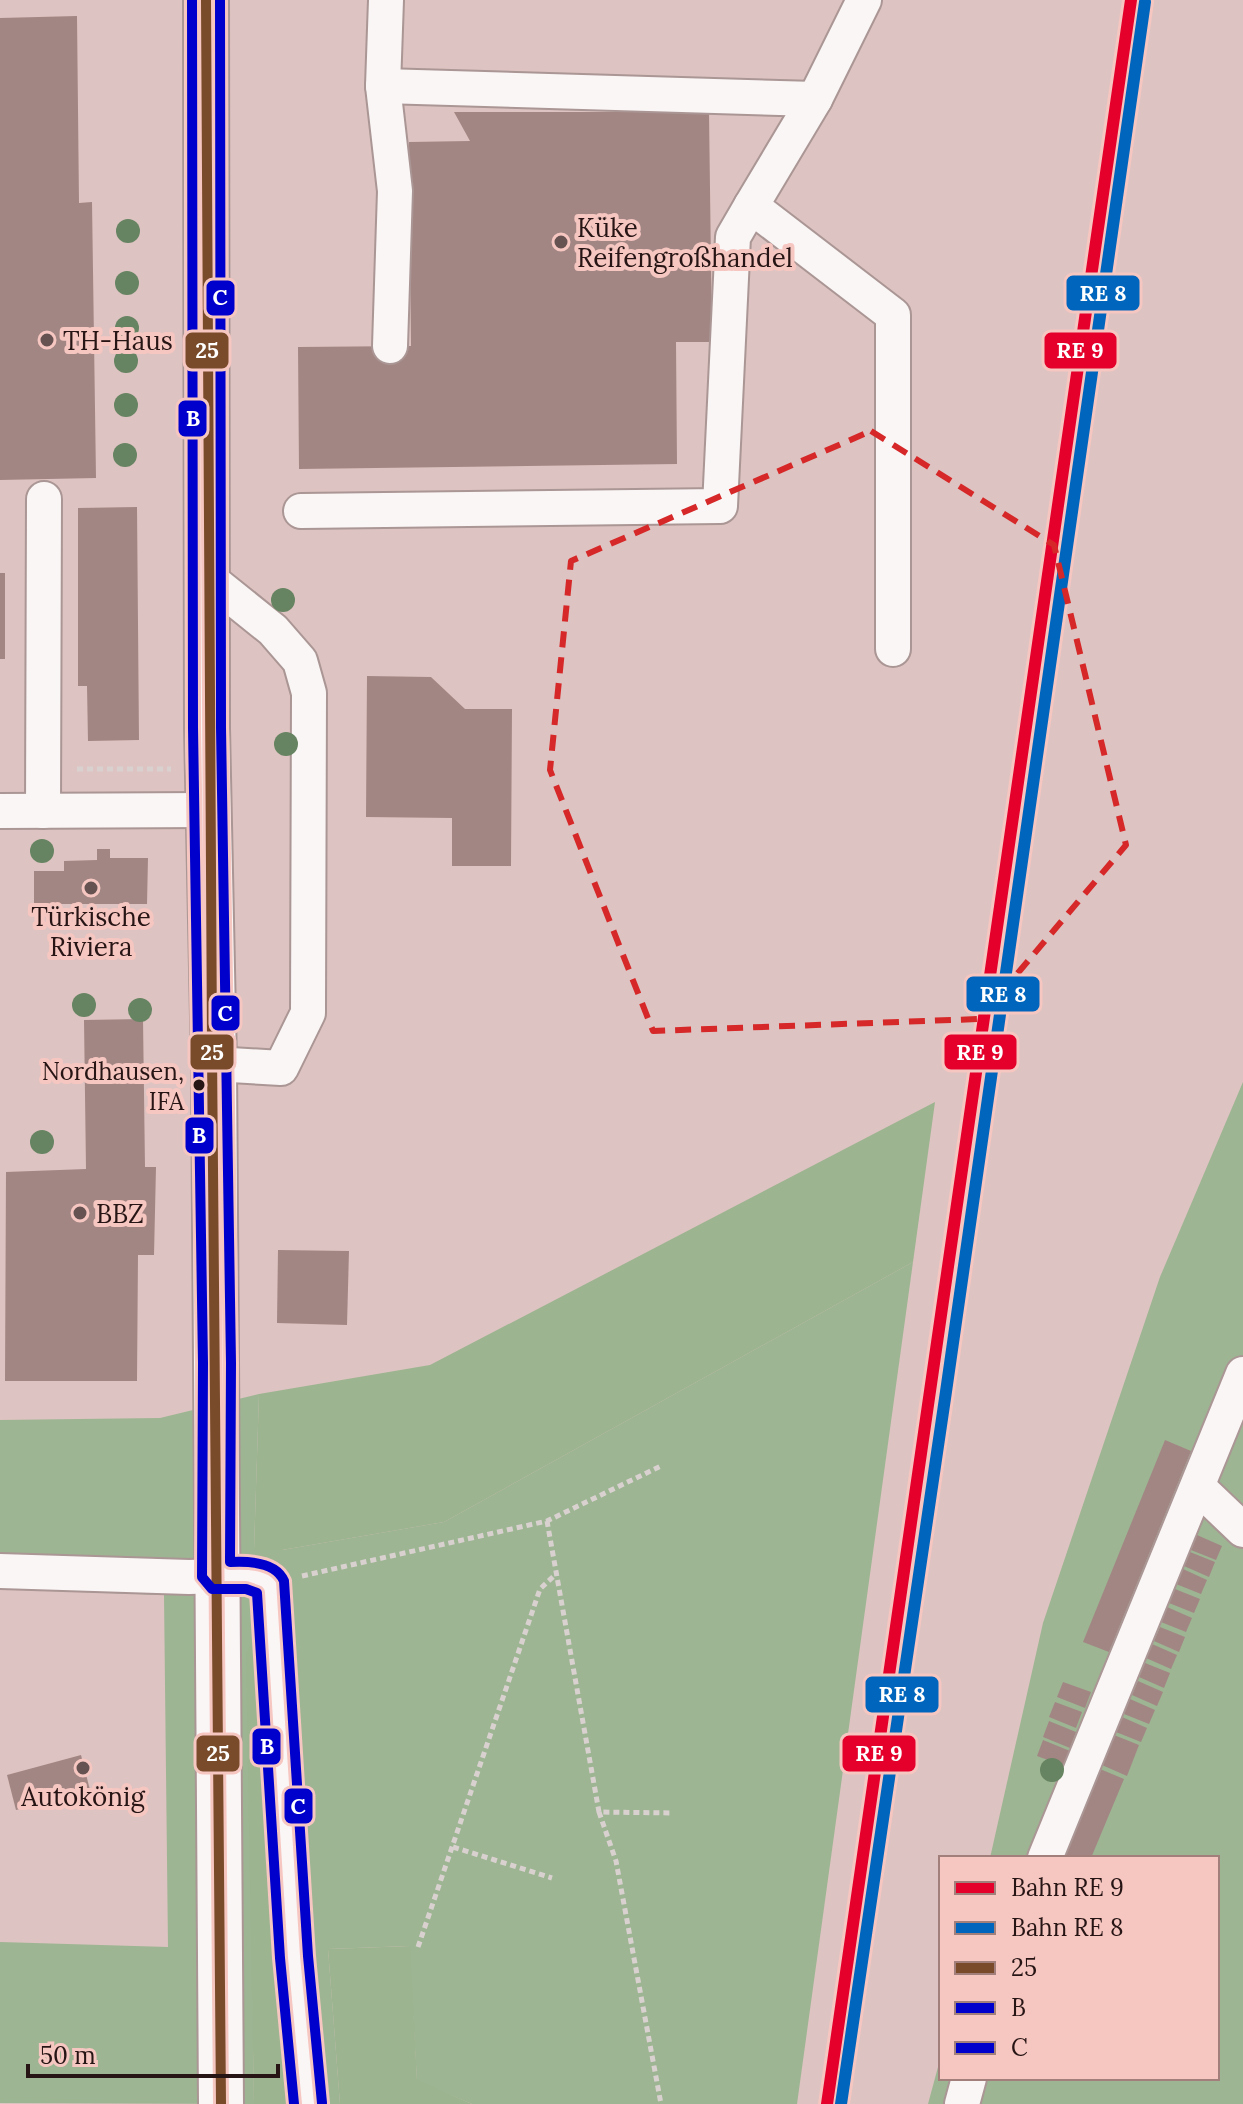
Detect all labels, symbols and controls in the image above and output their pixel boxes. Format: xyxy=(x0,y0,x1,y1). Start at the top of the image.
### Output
place label: Küke Reifengroßhandel xyxy=(577,211,793,274)
marker: Küke Reifengroßhandel xyxy=(552,233,570,251)
line badge: RE 8 xyxy=(1065,274,1141,312)
line badge: C xyxy=(205,279,236,317)
text: RE 8 xyxy=(1079,279,1127,307)
text: C xyxy=(212,283,228,311)
place label: TH-Haus xyxy=(63,324,173,357)
marker: TH-Haus xyxy=(38,331,56,349)
line badge: 25 xyxy=(184,331,230,370)
line badge: RE 9 xyxy=(1043,331,1118,370)
text: 25 xyxy=(195,336,219,364)
text: RE 9 xyxy=(1056,336,1104,364)
line badge: B xyxy=(177,399,208,438)
text: B xyxy=(186,404,200,432)
marker: Türkische Riviera xyxy=(82,879,100,897)
place label: Türkische Riviera xyxy=(31,900,151,963)
line badge: RE 8 xyxy=(965,975,1041,1013)
text: RE 8 xyxy=(979,980,1027,1008)
line badge: C xyxy=(210,994,241,1032)
text: C xyxy=(217,999,233,1027)
line badge: 25 xyxy=(189,1033,235,1071)
line badge: RE 9 xyxy=(943,1033,1018,1071)
text: 25 xyxy=(200,1038,224,1066)
text: RE 9 xyxy=(956,1038,1004,1066)
place label: Nordhausen, IFA xyxy=(42,1056,185,1117)
marker: Nordhausen, IFA xyxy=(191,1077,207,1093)
line badge: B xyxy=(184,1116,215,1155)
text: B xyxy=(192,1121,206,1149)
place label: BBZ xyxy=(96,1197,144,1230)
marker: BBZ xyxy=(71,1204,89,1222)
line badge: RE 8 xyxy=(864,1675,940,1714)
text: RE 8 xyxy=(878,1680,926,1708)
line badge: B xyxy=(251,1727,282,1766)
text: B xyxy=(260,1732,274,1760)
line badge: 25 xyxy=(195,1734,241,1773)
line badge: RE 9 xyxy=(841,1734,917,1773)
text: 25 xyxy=(206,1739,230,1767)
text: RE 9 xyxy=(855,1739,903,1767)
marker: Autokönig xyxy=(74,1759,92,1777)
place label: Autokönig xyxy=(20,1780,145,1813)
line badge: C xyxy=(283,1787,314,1825)
text: C xyxy=(290,1792,306,1820)
legend xyxy=(939,1856,1219,2080)
text: Bahn RE 9 xyxy=(1011,1872,1124,1903)
text: Bahn RE 8 xyxy=(1011,1912,1123,1943)
text: 25 xyxy=(1011,1952,1037,1983)
text: B xyxy=(1011,1992,1026,2023)
scale bar xyxy=(28,2028,278,2078)
text: C xyxy=(1011,2032,1028,2063)
text: 50 m xyxy=(40,2040,96,2071)

